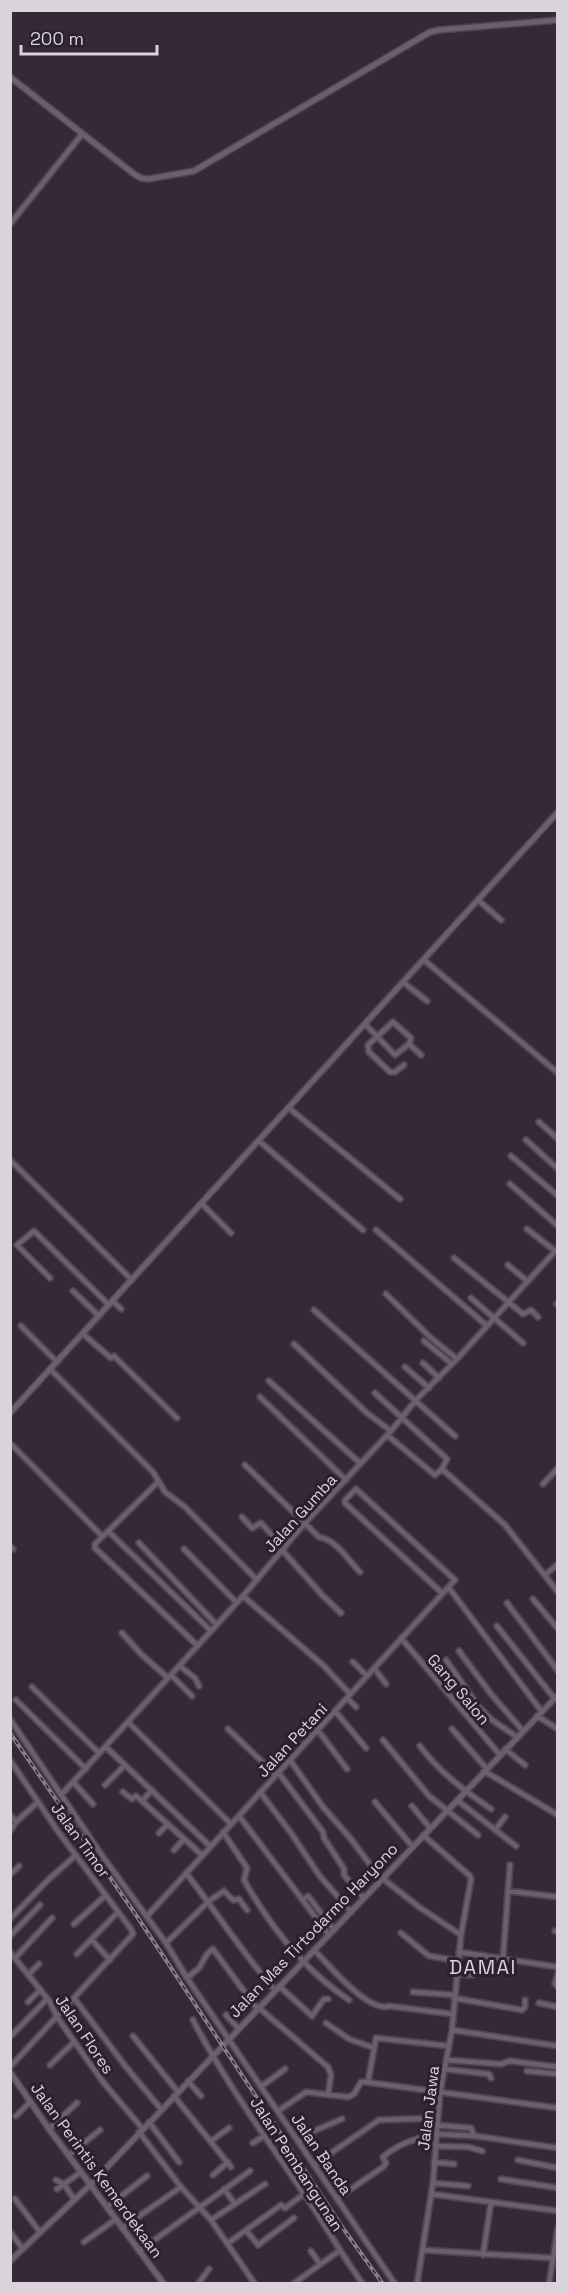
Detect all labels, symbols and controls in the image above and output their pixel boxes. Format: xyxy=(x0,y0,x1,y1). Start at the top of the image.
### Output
scale bar xyxy=(21,18,158,56)
text: 200 m xyxy=(30,27,84,50)
street label: Jalan Gumba xyxy=(259,1470,341,1557)
street label: Gang Salon xyxy=(423,1649,494,1729)
street label: Jalan Petani xyxy=(253,1699,332,1782)
street label: Jalan Timor xyxy=(46,1799,115,1882)
street label: Jalan Mas Tirtodarmo Haryono xyxy=(224,1839,403,2022)
district label: DAMAI xyxy=(449,1954,517,1980)
street label: Jalan Flores xyxy=(50,1991,119,2078)
street label: Jalan Jawa xyxy=(413,2064,444,2152)
street label: Jalan Perintis Kemerdekaan xyxy=(26,2078,167,2262)
street label: Jalan Pembangunan xyxy=(245,2093,348,2235)
street label: Jalan Banda xyxy=(286,2109,357,2199)

